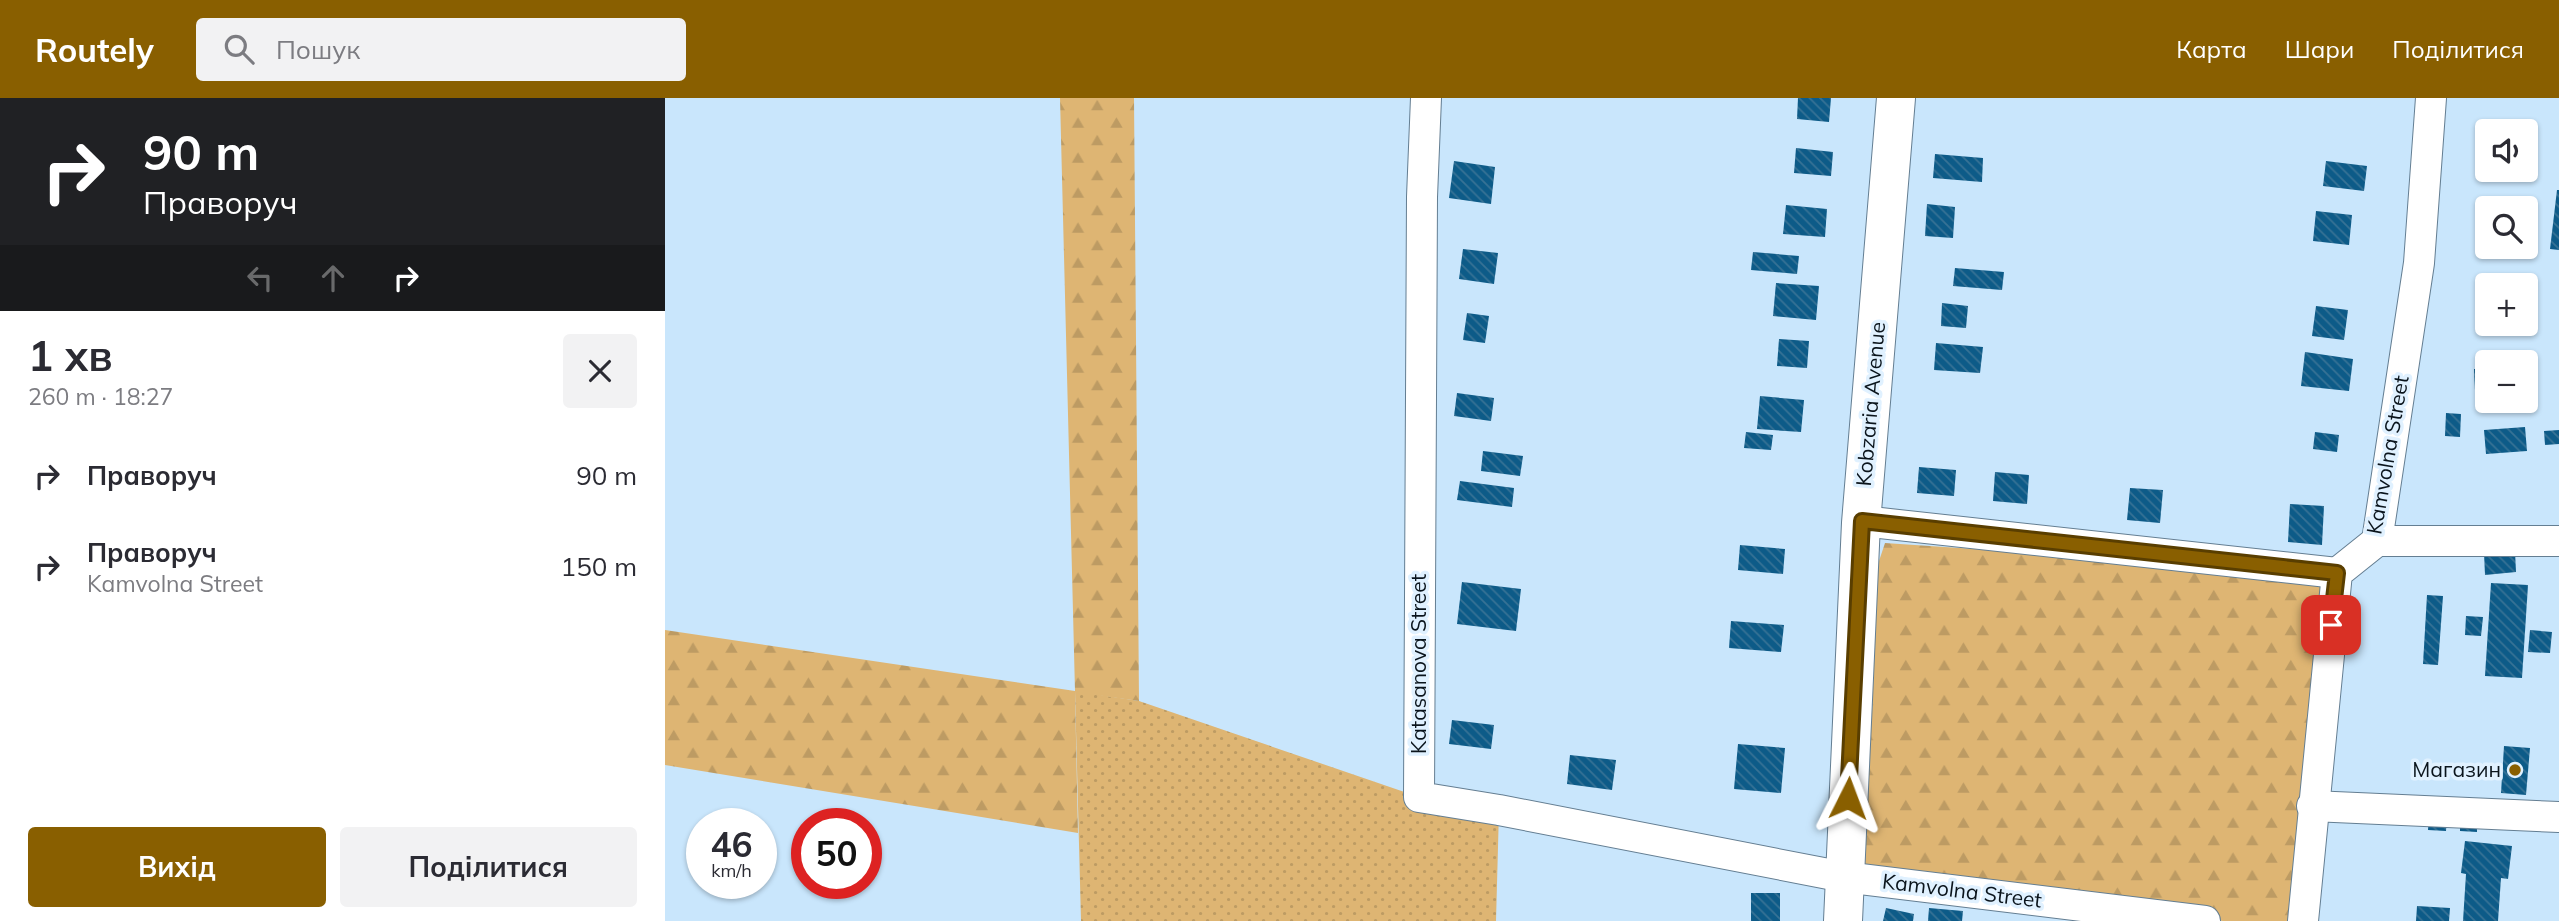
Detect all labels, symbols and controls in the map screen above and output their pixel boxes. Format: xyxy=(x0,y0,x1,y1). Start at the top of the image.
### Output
search box xyxy=(196,18,686,81)
text: Routely xyxy=(35,29,154,70)
icon: search xyxy=(220,30,258,68)
text: Пошук xyxy=(276,33,360,66)
text: Карта xyxy=(2176,34,2247,64)
text: Шари xyxy=(2285,34,2354,64)
text: Поділитися xyxy=(2392,34,2524,64)
map controls xyxy=(2475,119,2538,413)
button: sound xyxy=(2475,119,2538,182)
text: 90 m xyxy=(143,121,259,182)
icon: right xyxy=(28,126,119,217)
text: Праворуч xyxy=(143,182,298,222)
button: search xyxy=(2475,196,2538,259)
icon: left xyxy=(241,259,279,297)
icon: ahead xyxy=(314,259,352,297)
icon: right xyxy=(387,259,425,297)
button: + xyxy=(2475,273,2538,336)
street label: Kobzaria Avenue xyxy=(1850,321,1890,487)
text: 1 хв xyxy=(28,329,113,382)
button: close xyxy=(563,334,637,408)
button: − xyxy=(2475,350,2538,413)
street label: Kamvolna Street xyxy=(2360,373,2414,536)
text: 260 m · 18:27 xyxy=(28,382,173,411)
icon: right xyxy=(28,457,66,495)
text: Праворуч xyxy=(87,459,217,492)
text: 90 m xyxy=(576,459,637,492)
text: Праворуч xyxy=(87,536,217,569)
icon: right xyxy=(28,548,66,586)
text: 150 m xyxy=(561,550,637,583)
text: Kamvolna Street xyxy=(87,569,263,598)
street label: Katasanova Street xyxy=(1405,574,1431,754)
pin xyxy=(2301,595,2361,655)
icon: arrive xyxy=(2312,606,2350,644)
place label: Магазин xyxy=(2412,756,2501,782)
position arrow xyxy=(1811,761,1885,835)
marker: Магазин xyxy=(2507,762,2523,778)
speed limit sign: 50 xyxy=(791,808,882,899)
text: 46 xyxy=(710,822,753,866)
button: Вихід xyxy=(28,827,326,907)
button: Поділитися xyxy=(340,827,637,907)
text: km/h xyxy=(711,859,752,882)
street label: Kamvolna Street xyxy=(1881,867,2043,913)

